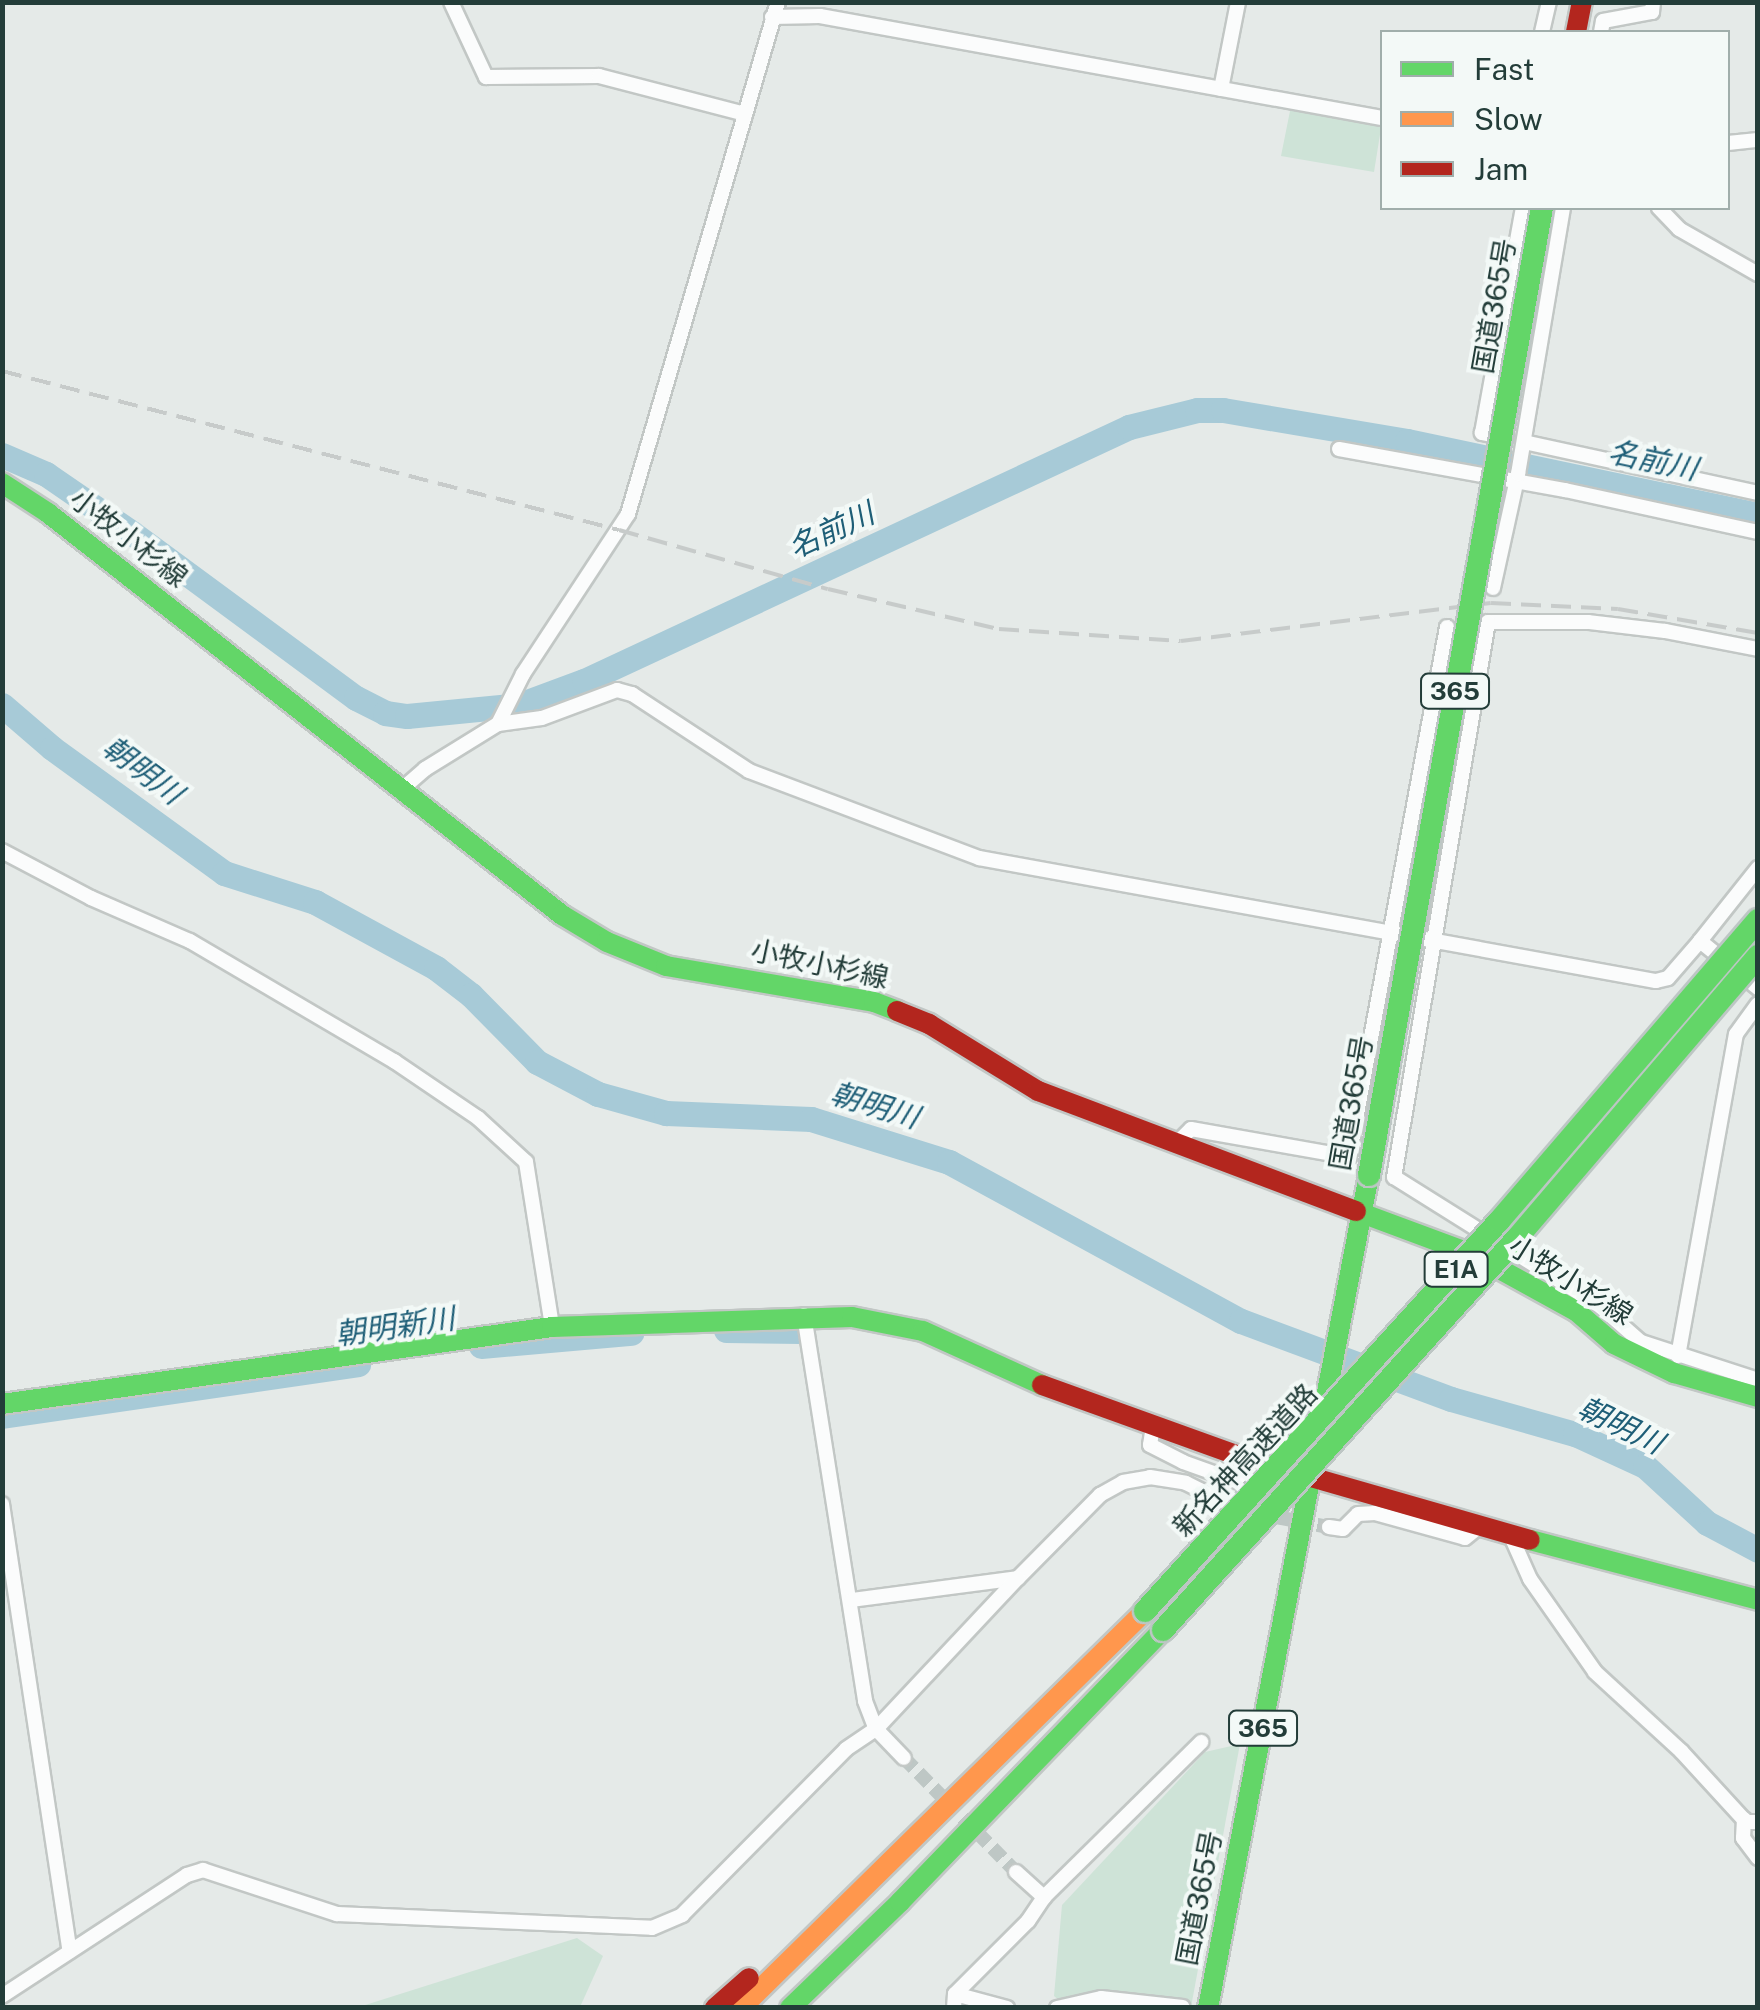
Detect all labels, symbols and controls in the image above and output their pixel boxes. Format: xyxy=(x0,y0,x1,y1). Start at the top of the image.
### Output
legend xyxy=(1380,30,1730,210)
text: Fast xyxy=(1474,51,1534,87)
text: Slow xyxy=(1474,101,1543,137)
text: Jam xyxy=(1474,151,1528,187)
street label: 国道365号 xyxy=(1466,236,1522,376)
water label: 名前川 xyxy=(1605,433,1701,487)
street label: 小牧小杉線 xyxy=(63,482,195,594)
water label: 名前川 xyxy=(783,495,879,565)
road number: 365 xyxy=(1420,671,1490,711)
water label: 朝明川 xyxy=(96,729,190,811)
street label: 小牧小杉線 xyxy=(748,933,892,995)
street label: 国道365号 xyxy=(1323,1033,1379,1173)
water label: 朝明川 xyxy=(827,1075,923,1135)
street label: 小牧小杉線 xyxy=(1503,1229,1639,1331)
road number: E1A xyxy=(1424,1249,1488,1289)
water label: 朝明新川 xyxy=(333,1300,457,1352)
street label: 新名神高速道路 xyxy=(1166,1377,1324,1543)
water label: 朝明川 xyxy=(1573,1389,1669,1461)
road number: 365 xyxy=(1228,1708,1298,1748)
street label: 国道365号 xyxy=(1169,1828,1229,1968)

